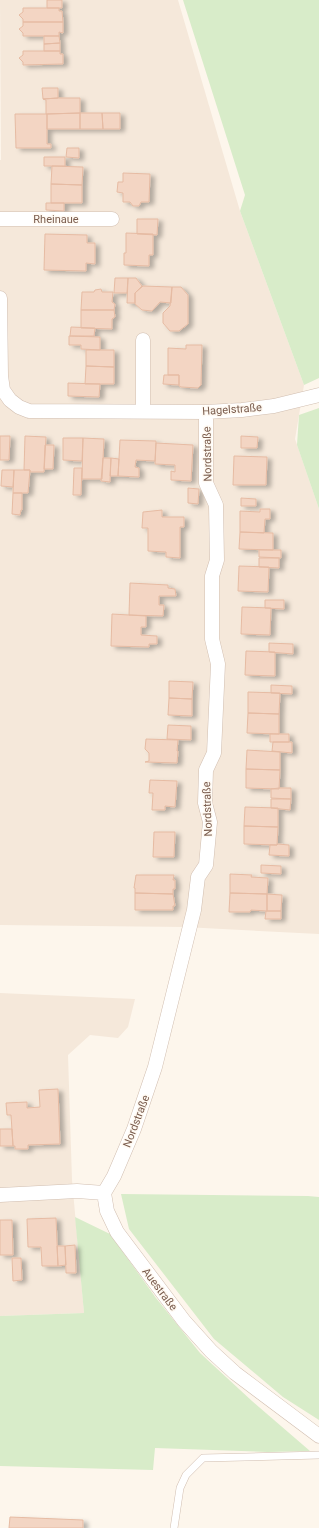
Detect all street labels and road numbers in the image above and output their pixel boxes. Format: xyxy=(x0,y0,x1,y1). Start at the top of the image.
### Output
street label: Rheinaue xyxy=(33,213,79,226)
street label: Hagelstraße xyxy=(202,401,262,418)
street label: Nordstraße xyxy=(201,426,214,482)
street label: Nordstraße xyxy=(200,781,215,837)
street label: Nordstraße xyxy=(121,1093,152,1149)
street label: Auestraße xyxy=(139,1265,180,1313)

